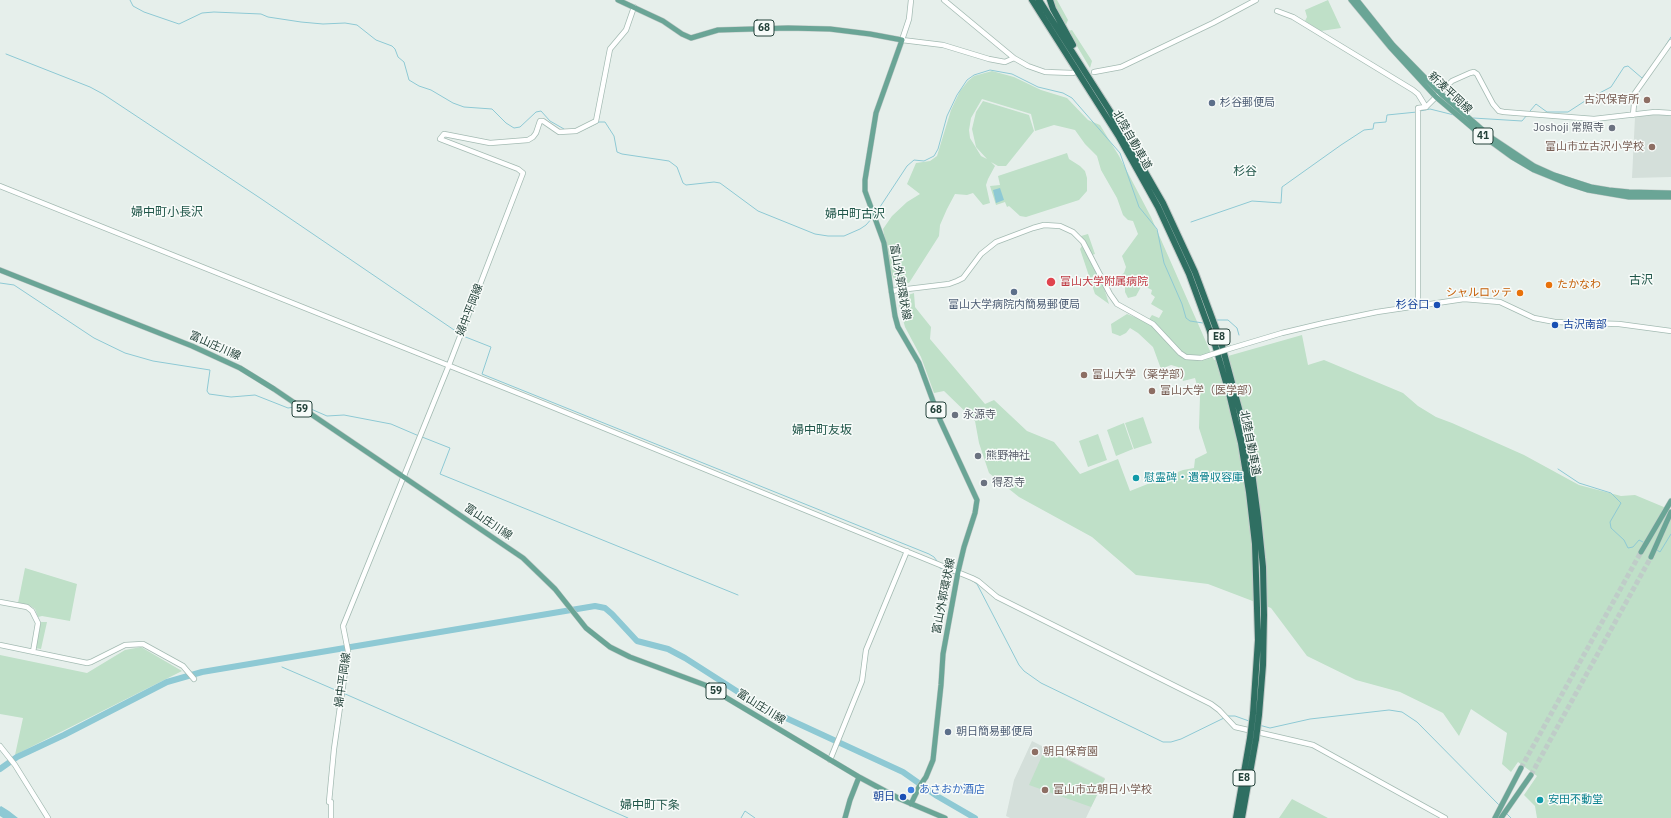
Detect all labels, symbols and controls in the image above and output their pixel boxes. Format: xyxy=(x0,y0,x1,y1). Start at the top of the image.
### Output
road number: 68 xyxy=(754,20,774,36)
street label: 新湊平岡線 xyxy=(1425,69,1475,117)
place label: 古沢保育所 xyxy=(1584,93,1639,107)
marker: 古沢保育所 xyxy=(1642,95,1652,105)
place label: 杉谷郵便局 xyxy=(1220,96,1275,110)
marker: 杉谷郵便局 xyxy=(1207,98,1217,108)
street label: 北陸自動車道 xyxy=(1110,108,1154,172)
place label: Joshoji 常照寺 xyxy=(1533,121,1604,135)
marker: Joshoji 常照寺 xyxy=(1607,123,1617,133)
road number: 41 xyxy=(1473,128,1493,144)
place label: 富山市立古沢小学校 xyxy=(1545,140,1644,154)
marker: 富山市立古沢小学校 xyxy=(1647,142,1657,152)
district label: 杉谷 xyxy=(1233,165,1257,179)
district label: 婦中町小長沢 xyxy=(131,206,203,220)
district label: 婦中町古沢 xyxy=(825,208,885,222)
street label: 富山外郭環状線 xyxy=(887,243,913,321)
district label: 古沢 xyxy=(1629,274,1653,288)
place label: 富山大学附属病院 xyxy=(1060,275,1148,289)
marker: 富山大学附属病院 xyxy=(1045,276,1057,288)
place label: たかなわ xyxy=(1557,278,1601,292)
marker: たかなわ xyxy=(1544,280,1554,290)
street label: 婦中平岡線 xyxy=(454,282,486,338)
place label: シャルロッテ xyxy=(1446,286,1512,300)
marker: 富山大学病院内簡易郵便局 xyxy=(1009,287,1019,297)
marker: シャルロッテ xyxy=(1515,288,1525,298)
place label: 富山大学病院内簡易郵便局 xyxy=(948,298,1080,312)
place label: 杉谷口 xyxy=(1396,298,1429,312)
marker: 杉谷口 xyxy=(1432,300,1442,310)
place label: 古沢南部 xyxy=(1563,318,1607,332)
marker: 古沢南部 xyxy=(1550,320,1560,330)
street label: 富山庄川線 xyxy=(187,329,243,363)
road number: E8 xyxy=(1208,329,1230,345)
place label: 富山大学（薬学部） xyxy=(1092,368,1191,382)
marker: 富山大学（薬学部） xyxy=(1079,370,1089,380)
place label: 富山大学（医学部） xyxy=(1160,384,1259,398)
marker: 富山大学（医学部） xyxy=(1147,386,1157,396)
road number: 59 xyxy=(292,401,312,417)
road number: 68 xyxy=(926,402,946,418)
place label: 永源寺 xyxy=(963,408,996,422)
street label: 北陸自動車道 xyxy=(1237,409,1263,477)
marker: 永源寺 xyxy=(950,410,960,420)
district label: 婦中町友坂 xyxy=(792,424,852,438)
place label: 熊野神社 xyxy=(986,449,1030,463)
marker: 熊野神社 xyxy=(973,451,983,461)
place label: 慰霊碑・遺骨収容庫 xyxy=(1144,471,1243,485)
marker: 慰霊碑・遺骨収容庫 xyxy=(1131,473,1141,483)
place label: 得忍寺 xyxy=(992,476,1025,490)
marker: 得忍寺 xyxy=(979,478,989,488)
street label: 富山庄川線 xyxy=(462,501,514,543)
street label: 富山外郭環状線 xyxy=(930,557,958,635)
street label: 婦中平岡線 xyxy=(333,652,353,708)
road number: 59 xyxy=(706,683,726,699)
street label: 富山庄川線 xyxy=(734,687,788,727)
place label: 朝日簡易郵便局 xyxy=(956,725,1033,739)
marker: 朝日簡易郵便局 xyxy=(943,727,953,737)
place label: 朝日保育園 xyxy=(1043,745,1098,759)
marker: 朝日保育園 xyxy=(1030,747,1040,757)
road number: E8 xyxy=(1233,770,1255,786)
place label: あさおか酒店 xyxy=(919,783,985,797)
place label: 富山市立朝日小学校 xyxy=(1053,783,1152,797)
marker: あさおか酒店 xyxy=(906,785,916,795)
marker: 富山市立朝日小学校 xyxy=(1040,785,1050,795)
place label: 朝日 xyxy=(873,790,895,804)
marker: 朝日 xyxy=(898,792,908,802)
place label: 安田不動堂 xyxy=(1548,793,1603,807)
marker: 安田不動堂 xyxy=(1535,795,1545,805)
district label: 婦中町下条 xyxy=(620,799,680,813)

